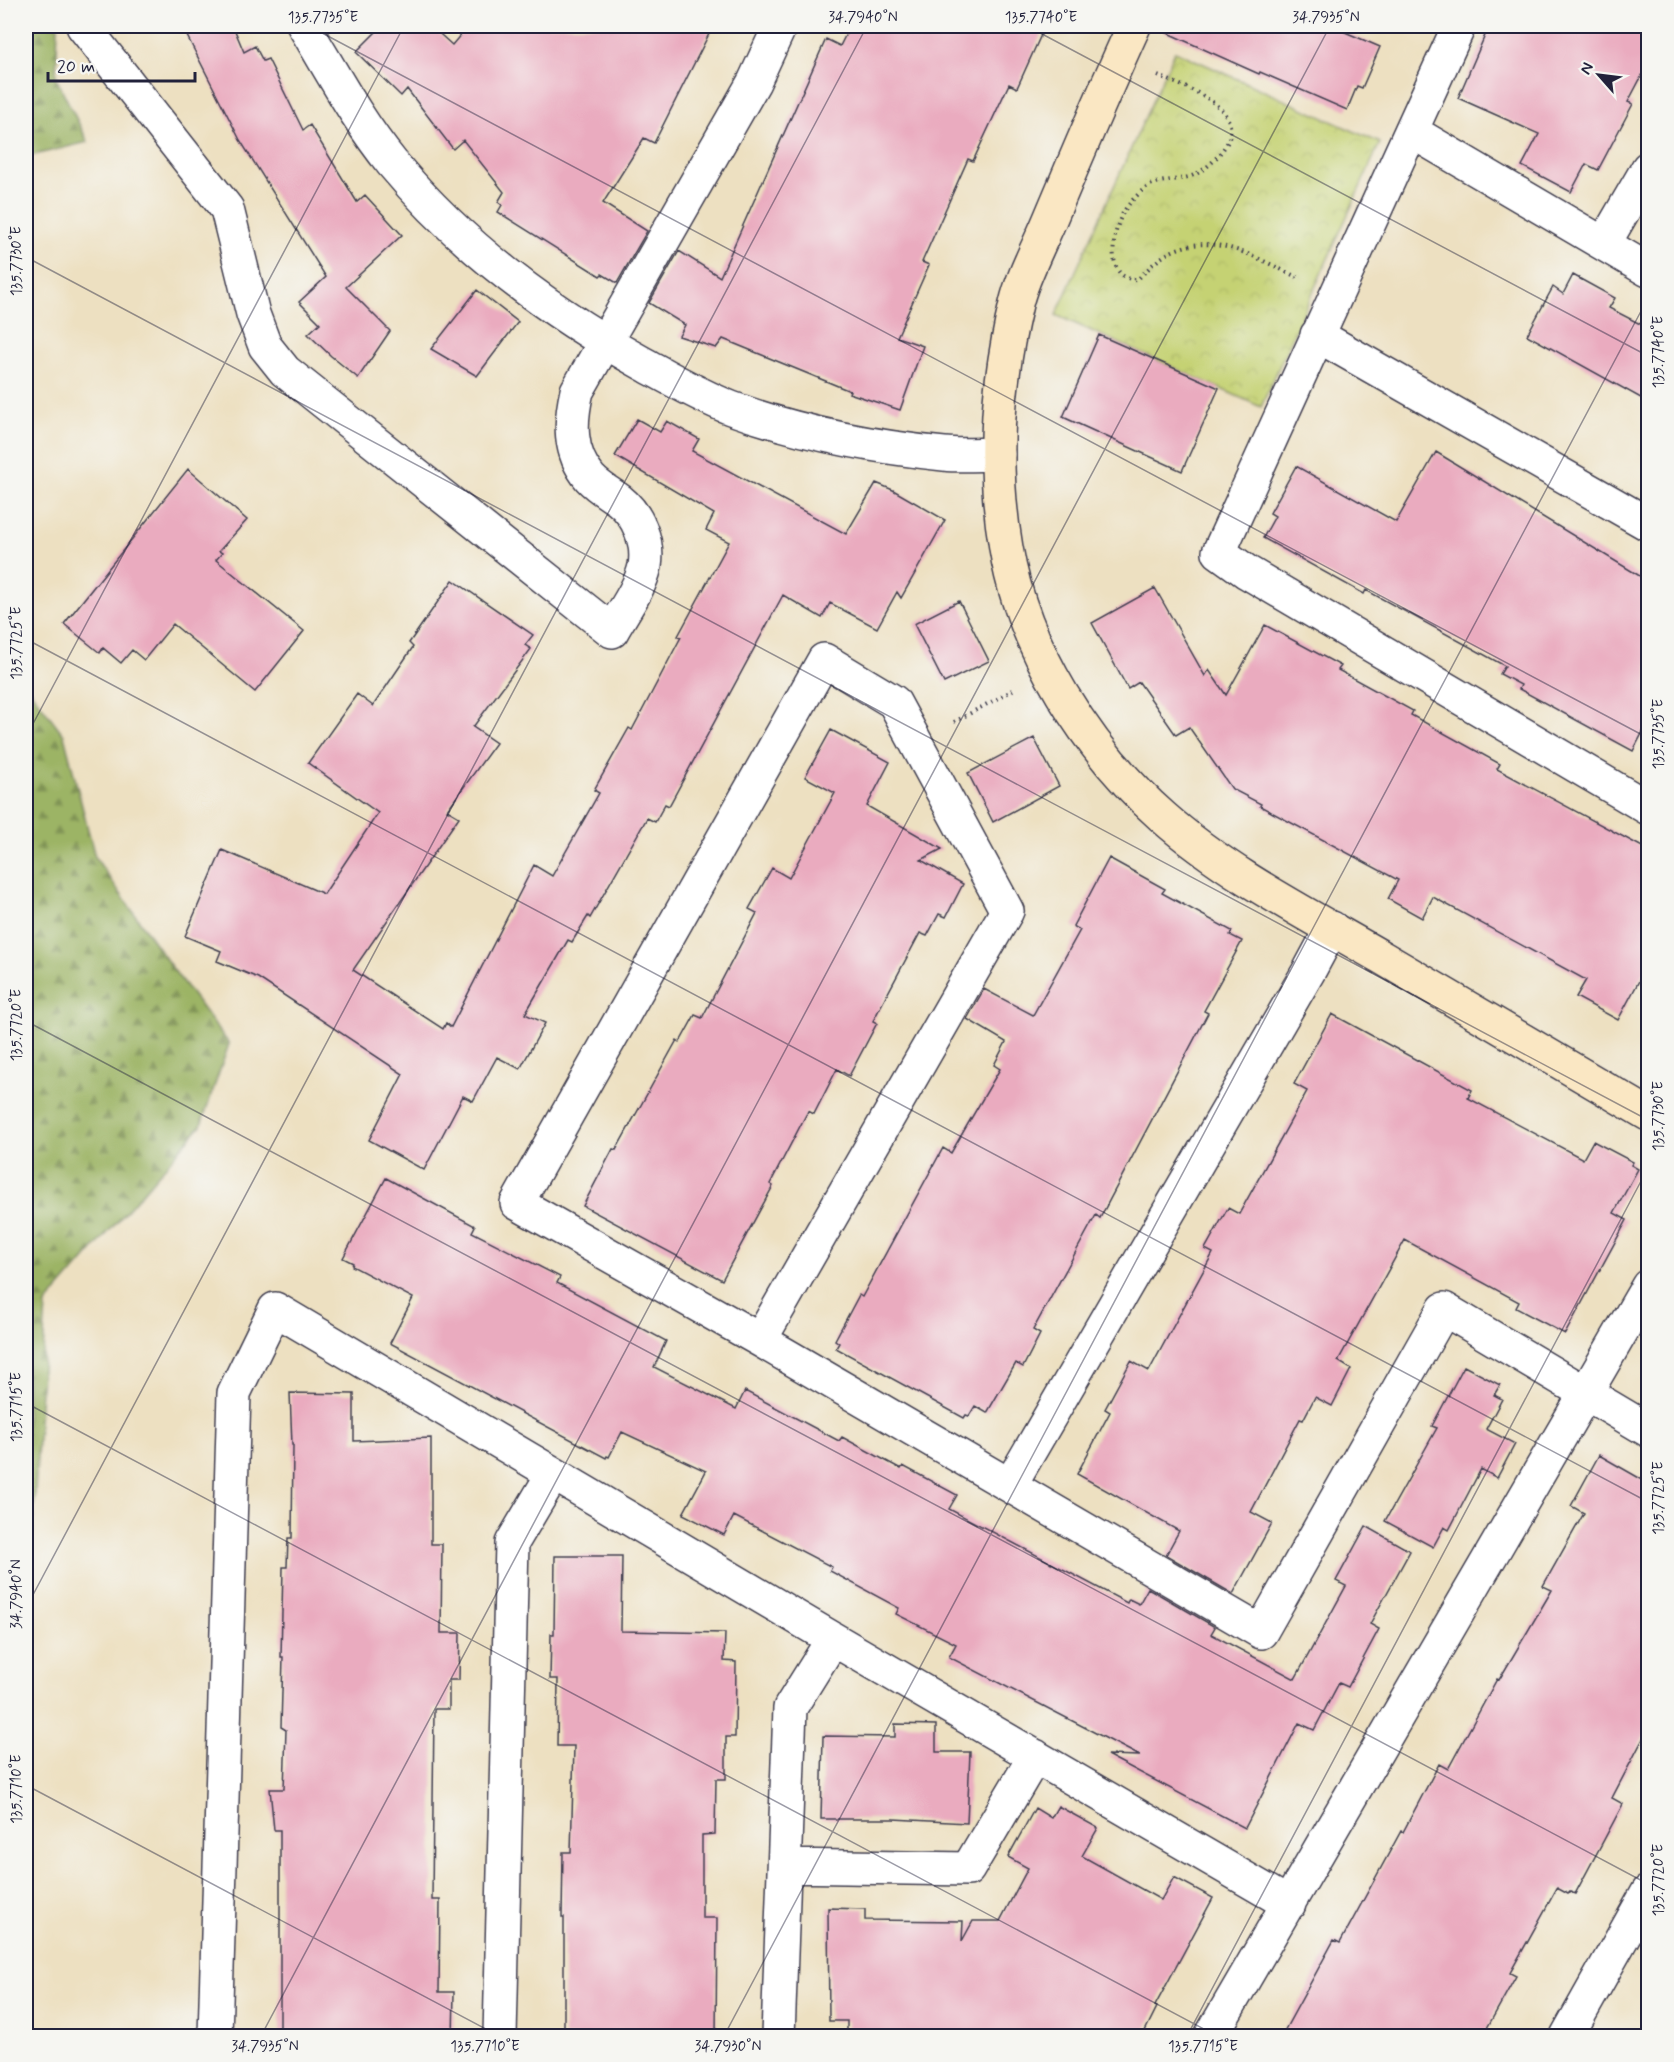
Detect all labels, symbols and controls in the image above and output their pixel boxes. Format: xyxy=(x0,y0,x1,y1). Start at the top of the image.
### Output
text: 135.7735°E xyxy=(288,8,358,28)
text: 34.7940°N xyxy=(828,8,898,28)
text: 135.7740°E xyxy=(1005,8,1078,28)
text: 34.7935°N xyxy=(1292,8,1360,28)
scale bar xyxy=(48,45,195,83)
north arrow xyxy=(1569,45,1629,105)
text: 20 m xyxy=(57,55,95,79)
text: N xyxy=(1575,59,1599,78)
text: 135.7730°E xyxy=(7,226,27,296)
text: 135.7740°E xyxy=(1649,315,1669,388)
text: 135.7725°E xyxy=(7,606,27,680)
text: 135.7735°E xyxy=(1649,699,1669,769)
text: 135.7720°E xyxy=(7,988,27,1061)
text: 135.7730°E xyxy=(1649,1081,1669,1151)
text: 135.7715°E xyxy=(7,1372,27,1442)
text: 135.7725°E xyxy=(1649,1461,1669,1535)
text: 34.7940°N xyxy=(7,1559,27,1629)
text: 135.7710°E xyxy=(7,1754,27,1824)
text: 135.7720°E xyxy=(1649,1843,1669,1916)
text: 34.7935°N xyxy=(231,2037,299,2057)
text: 135.7710°E xyxy=(450,2037,520,2057)
text: 34.7930°N xyxy=(694,2037,762,2057)
text: 135.7715°E xyxy=(1168,2037,1238,2057)

